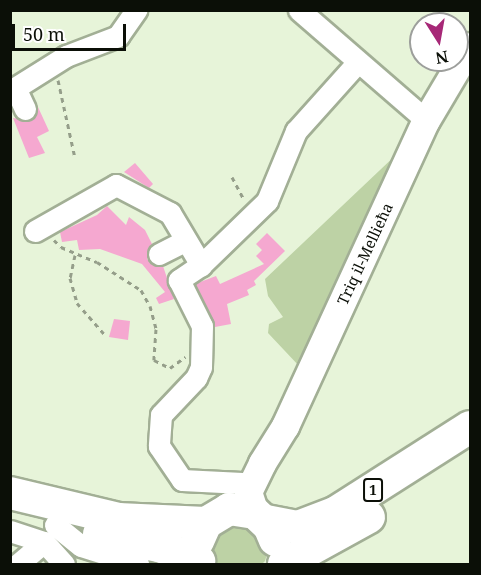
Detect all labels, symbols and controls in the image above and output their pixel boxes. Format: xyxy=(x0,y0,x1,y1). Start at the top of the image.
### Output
scale bar xyxy=(15,12,129,50)
north arrow xyxy=(409,12,469,72)
text: 50 m xyxy=(23,22,65,46)
text: N xyxy=(434,46,450,70)
street label: Triq il-Mellieħa xyxy=(334,200,396,308)
road number: 1 xyxy=(362,479,384,501)

